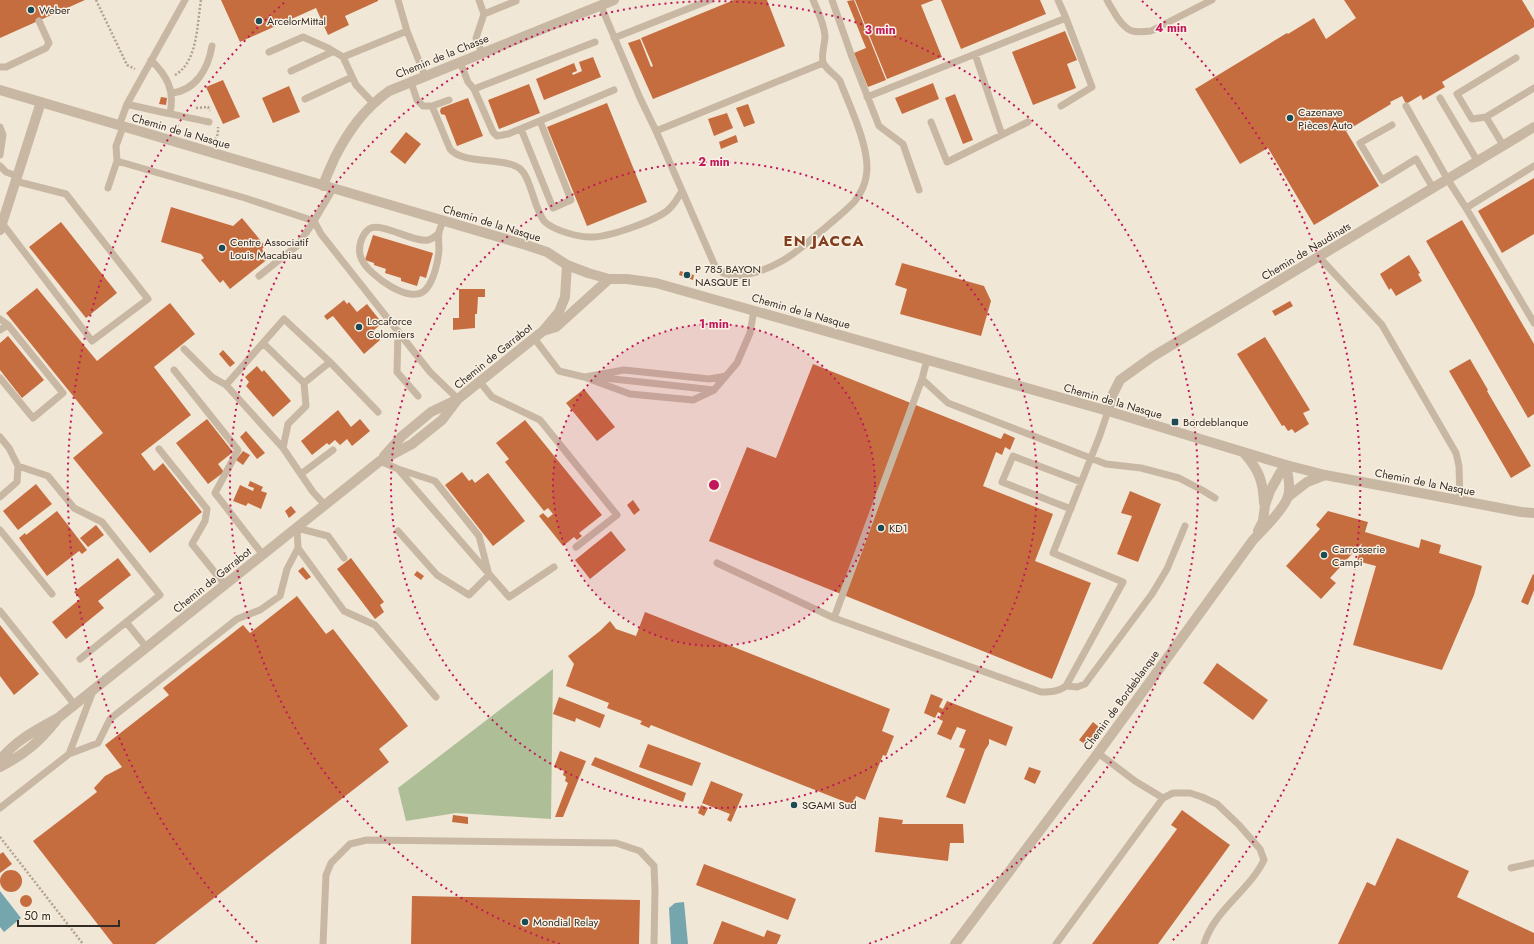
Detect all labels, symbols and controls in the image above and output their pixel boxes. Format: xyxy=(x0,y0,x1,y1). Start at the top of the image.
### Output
place label: Weber xyxy=(39,2,71,18)
marker: Weber xyxy=(26,5,36,15)
place label: ArcelorMittal xyxy=(267,13,326,29)
marker: ArcelorMittal xyxy=(254,16,264,26)
text: 4 min xyxy=(1155,19,1187,37)
text: 3 min xyxy=(864,21,896,39)
street label: Chemin de la Chasse xyxy=(393,30,491,82)
place label: Cazenave Pièces Auto xyxy=(1298,104,1353,133)
street label: Chemin de la Nasque xyxy=(130,109,232,153)
marker: Cazenave Pièces Auto xyxy=(1285,113,1295,123)
text: 2 min xyxy=(698,153,730,171)
street label: Chemin de la Nasque xyxy=(441,200,543,246)
street label: Chemin de Naudinats xyxy=(1258,218,1354,284)
district label: EN JACCA xyxy=(784,230,864,252)
place label: Centre Associatif Louis Macabiau xyxy=(230,234,309,263)
marker: Centre Associatif Louis Macabiau xyxy=(217,243,227,253)
place label: P 785 BAYON NASQUE EI xyxy=(695,261,761,290)
marker: P 785 BAYON NASQUE EI xyxy=(682,270,692,280)
street label: Chemin de la Nasque xyxy=(750,289,852,333)
place label: Locaforce Colomiers xyxy=(367,313,415,342)
text: 1 min xyxy=(699,315,729,333)
street label: Chemin de Garrabot xyxy=(451,319,536,393)
marker: Locaforce Colomiers xyxy=(354,322,364,332)
street label: Chemin de la Nasque xyxy=(1062,379,1164,423)
place label: Bordeblanque xyxy=(1183,414,1249,430)
marker: Bordeblanque xyxy=(1170,417,1180,427)
street label: Chemin de la Nasque xyxy=(1374,464,1477,500)
centre of rings xyxy=(707,478,721,492)
place label: KD1 xyxy=(889,520,908,536)
marker: KD1 xyxy=(876,523,886,533)
place label: Carrosserie Campi xyxy=(1332,541,1385,570)
street label: Chemin de Garrabot xyxy=(170,543,255,617)
marker: Carrosserie Campi xyxy=(1319,550,1329,560)
street label: Chemin de Bordeblanque xyxy=(1079,646,1163,753)
place label: SGAMI Sud xyxy=(802,797,856,813)
marker: SGAMI Sud xyxy=(789,800,799,810)
scale bar xyxy=(18,902,119,928)
text: 50 m xyxy=(24,907,51,925)
place label: Mondial Relay xyxy=(533,914,599,930)
marker: Mondial Relay xyxy=(520,917,530,927)

